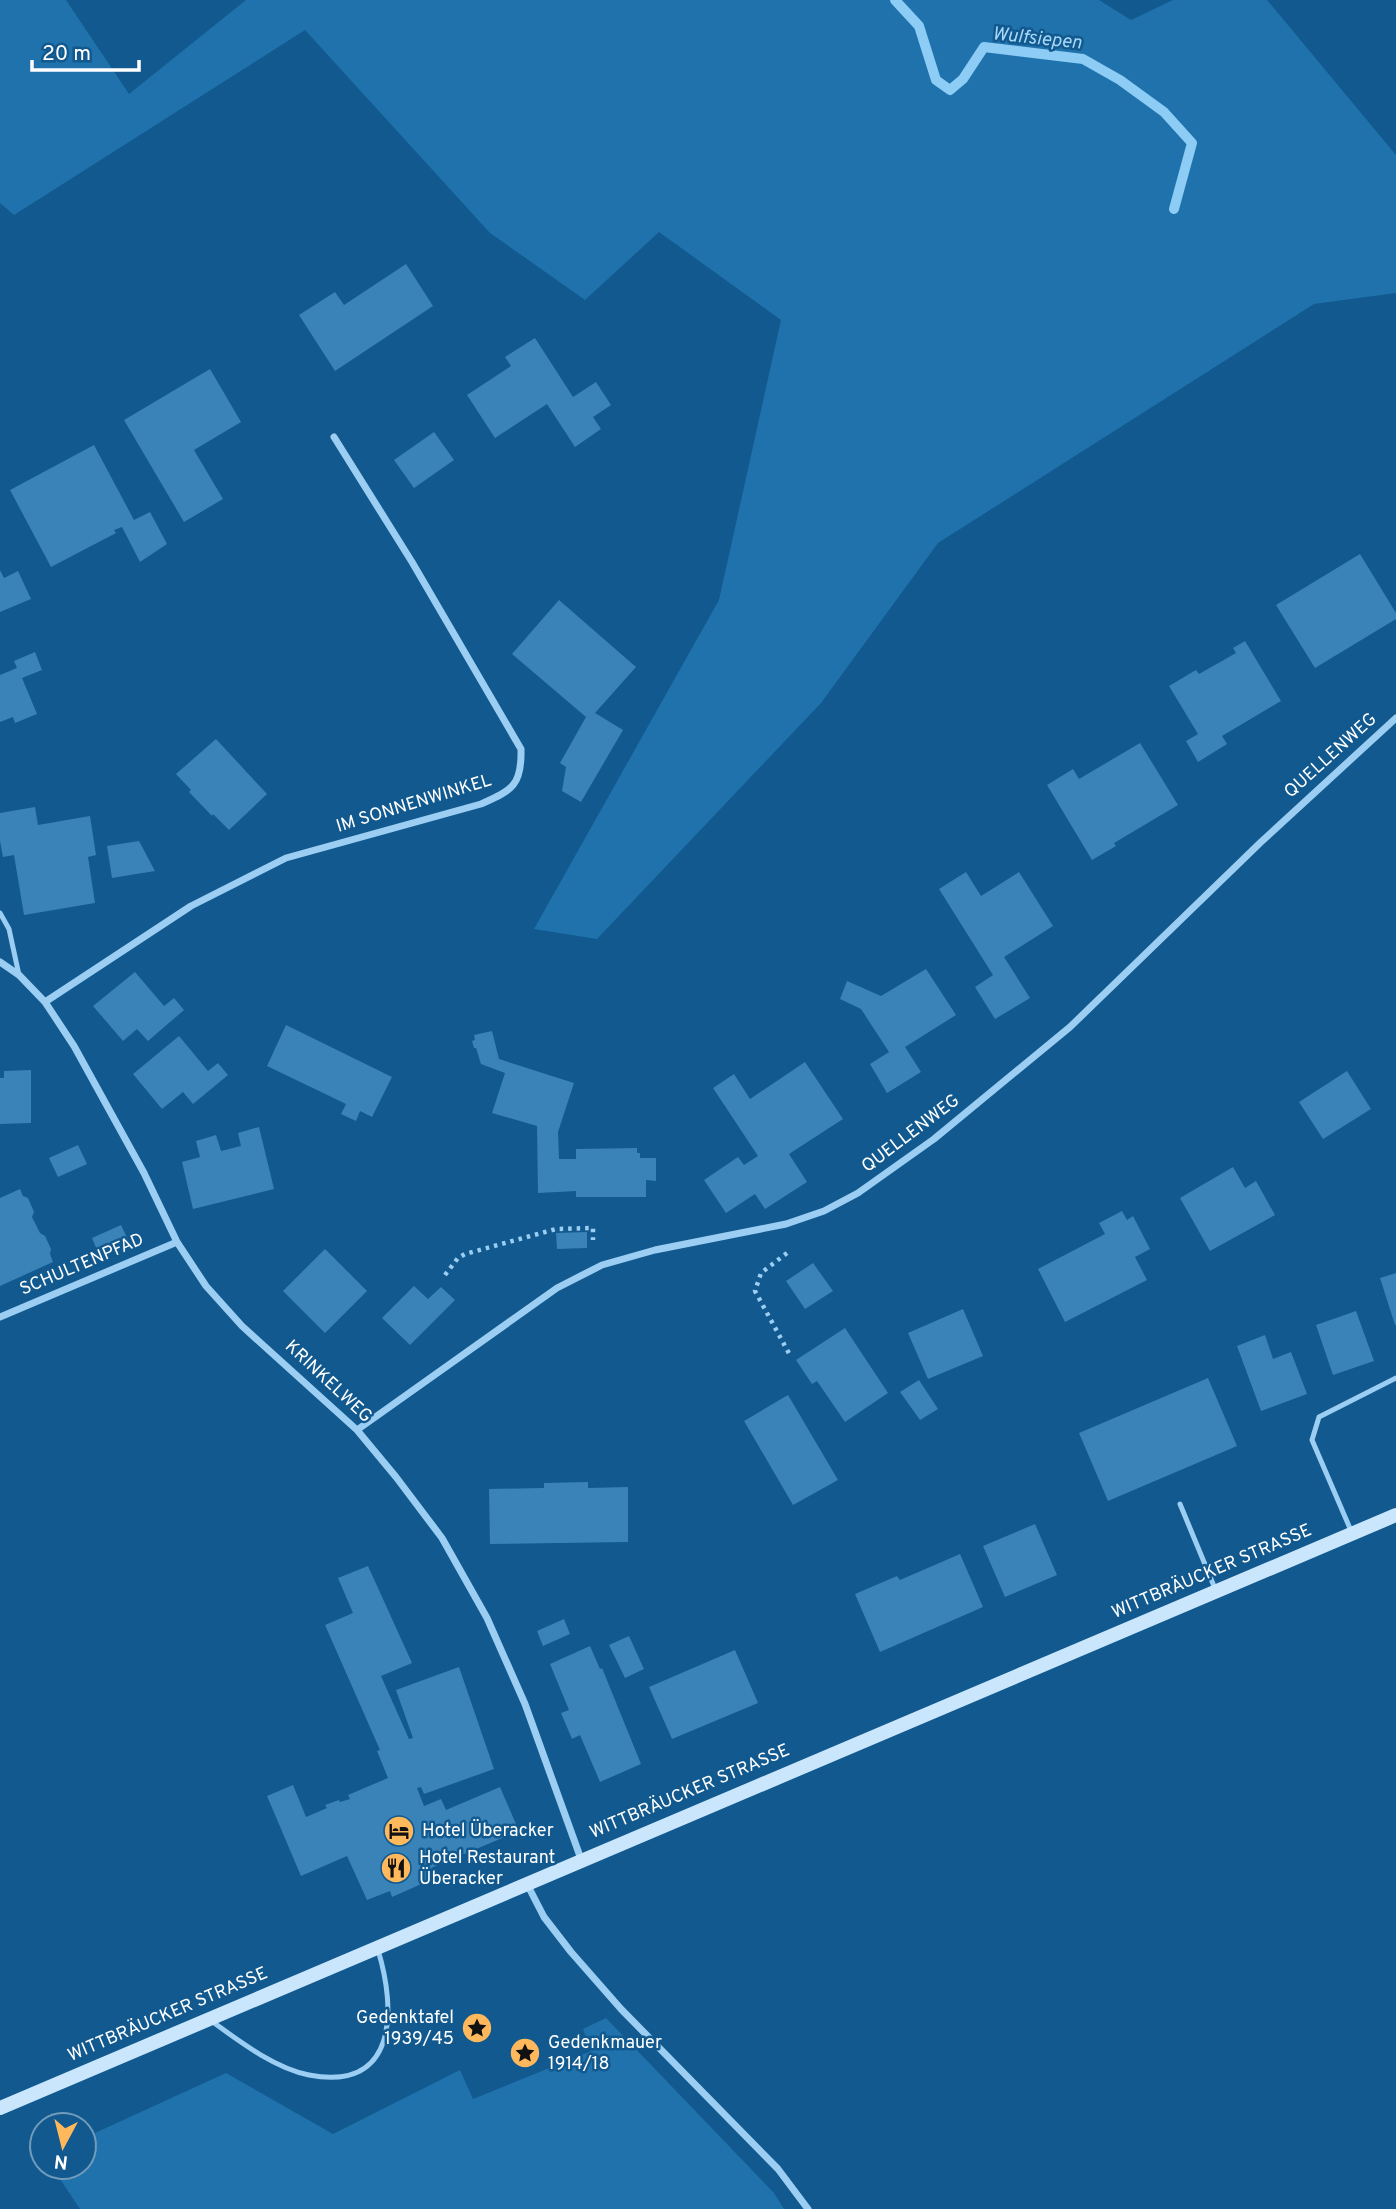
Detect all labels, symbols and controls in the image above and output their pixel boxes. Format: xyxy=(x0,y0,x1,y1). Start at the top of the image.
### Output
water label: Wulfsiepen xyxy=(991,22,1084,56)
scale bar xyxy=(32,28,138,72)
text: 20 m xyxy=(42,41,91,68)
street label: QUELLENWEG xyxy=(1280,708,1382,804)
street label: IM SONNENWINKEL xyxy=(333,769,495,839)
street label: QUELLENWEG xyxy=(857,1090,965,1178)
street label: SCHULTENPFAD xyxy=(16,1228,148,1302)
street label: KRINKELWEG xyxy=(279,1336,377,1428)
street label: WITTBRÄUCKER STRASSE xyxy=(1108,1518,1315,1625)
street label: WITTBRÄUCKER STRASSE xyxy=(586,1738,793,1845)
hotel icon: Hotel Überacker xyxy=(382,1814,416,1848)
place label: Hotel Überacker xyxy=(422,1818,554,1843)
place label: Hotel Restaurant Überacker xyxy=(419,1847,555,1891)
restaurant icon: Hotel Restaurant Überacker xyxy=(379,1851,413,1885)
street label: WITTBRÄUCKER STRASSE xyxy=(64,1961,271,2068)
place label: Gedenktafel 1939/45 xyxy=(356,2007,454,2051)
place icon: Gedenktafel 1939/45 xyxy=(460,2011,494,2045)
place label: Gedenkmauer 1914/18 xyxy=(548,2032,662,2076)
place icon: Gedenkmauer 1914/18 xyxy=(508,2036,542,2070)
north arrow xyxy=(28,2111,98,2181)
text: N xyxy=(53,2148,69,2174)

